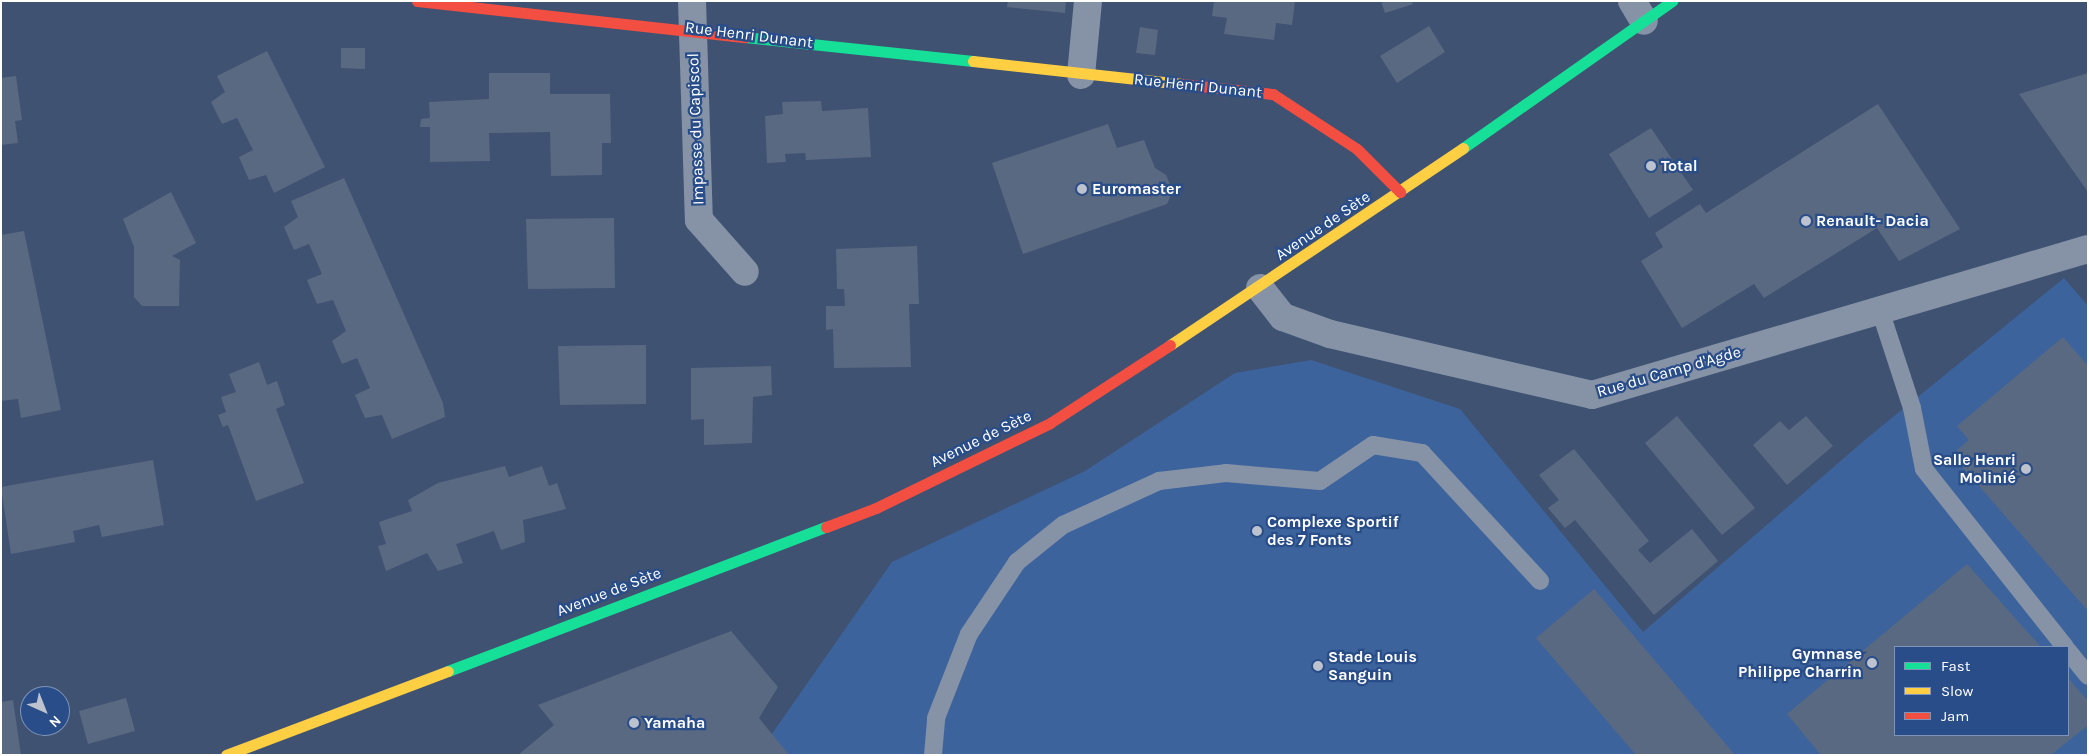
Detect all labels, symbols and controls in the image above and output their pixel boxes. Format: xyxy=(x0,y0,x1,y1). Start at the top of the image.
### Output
street label: Rue Henri Dunant xyxy=(684,18,814,52)
street label: Impasse du Capiscol xyxy=(684,53,708,205)
street label: Rue Henri Dunant xyxy=(1133,70,1263,102)
place label: Total xyxy=(1661,156,1698,176)
marker: Total xyxy=(1645,160,1657,172)
place label: Euromaster xyxy=(1092,179,1181,199)
marker: Euromaster xyxy=(1076,183,1088,195)
street label: Avenue de Sète xyxy=(1272,187,1374,265)
place label: Renault- Dacia xyxy=(1816,211,1929,231)
marker: Renault- Dacia xyxy=(1800,215,1812,227)
street label: Rue du Camp d'Agde xyxy=(1595,342,1743,402)
street label: Avenue de Sète xyxy=(927,406,1035,472)
place label: Salle Henri Molinié xyxy=(1933,450,2016,488)
marker: Salle Henri Molinié xyxy=(2020,463,2032,475)
place label: Complexe Sportif des 7 Fonts xyxy=(1267,512,1399,550)
marker: Complexe Sportif des 7 Fonts xyxy=(1251,525,1263,537)
street label: Avenue de Sète xyxy=(554,563,664,621)
place label: Gymnase Philippe Charrin xyxy=(1738,644,1862,682)
legend xyxy=(1894,646,2069,736)
place label: Stade Louis Sanguin xyxy=(1328,647,1417,685)
marker: Gymnase Philippe Charrin xyxy=(1866,657,1878,669)
text: Fast xyxy=(1941,657,1970,675)
marker: Stade Louis Sanguin xyxy=(1312,660,1324,672)
text: Slow xyxy=(1941,682,1973,700)
north arrow xyxy=(20,686,70,736)
text: Jam xyxy=(1941,707,1969,725)
text: N xyxy=(46,712,65,731)
place label: Yamaha xyxy=(644,713,705,733)
marker: Yamaha xyxy=(628,717,640,729)

